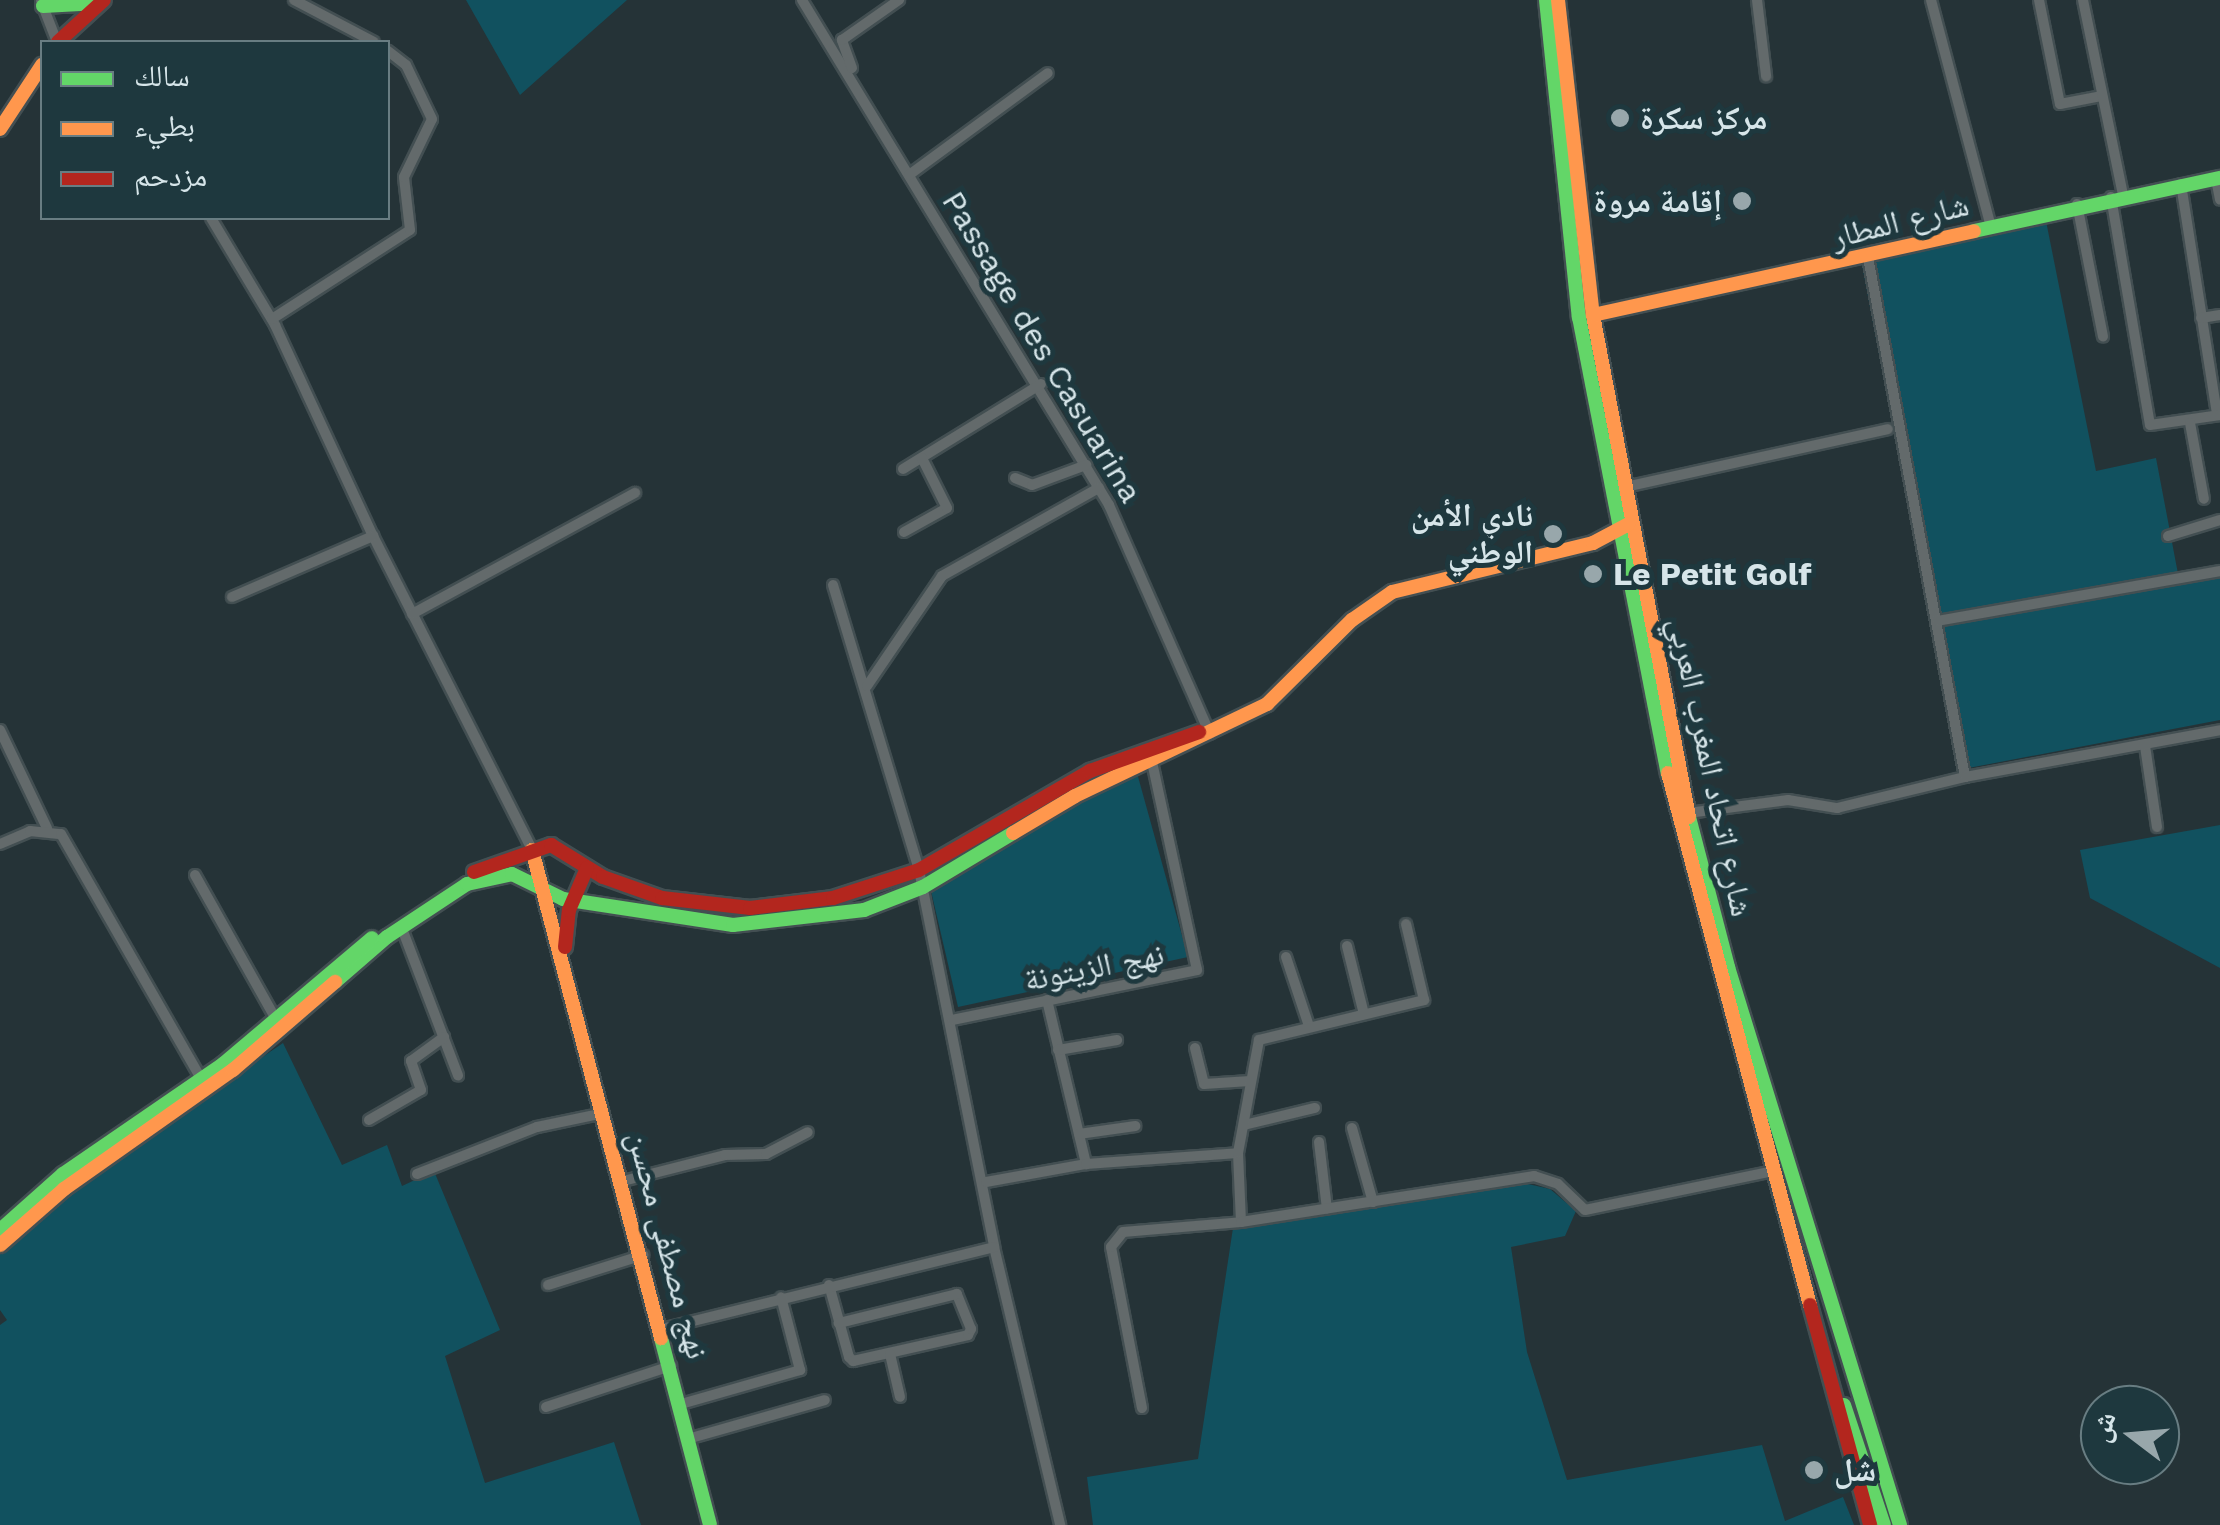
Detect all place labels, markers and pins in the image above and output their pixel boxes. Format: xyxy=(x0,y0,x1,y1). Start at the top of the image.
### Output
place label: مركز سكرة xyxy=(1640,99,1767,137)
marker: مركز سكرة xyxy=(1609,107,1631,129)
place label: إقامة مروة xyxy=(1594,182,1722,220)
marker: إقامة مروة xyxy=(1731,190,1753,212)
place label: نادي الأمن الوطني xyxy=(1411,497,1533,572)
marker: نادي الأمن الوطني xyxy=(1542,523,1564,545)
place label: Le Petit Golf xyxy=(1613,555,1811,593)
marker: Le Petit Golf xyxy=(1582,563,1604,585)
place label: شل xyxy=(1834,1451,1876,1489)
marker: شل xyxy=(1803,1459,1825,1481)

